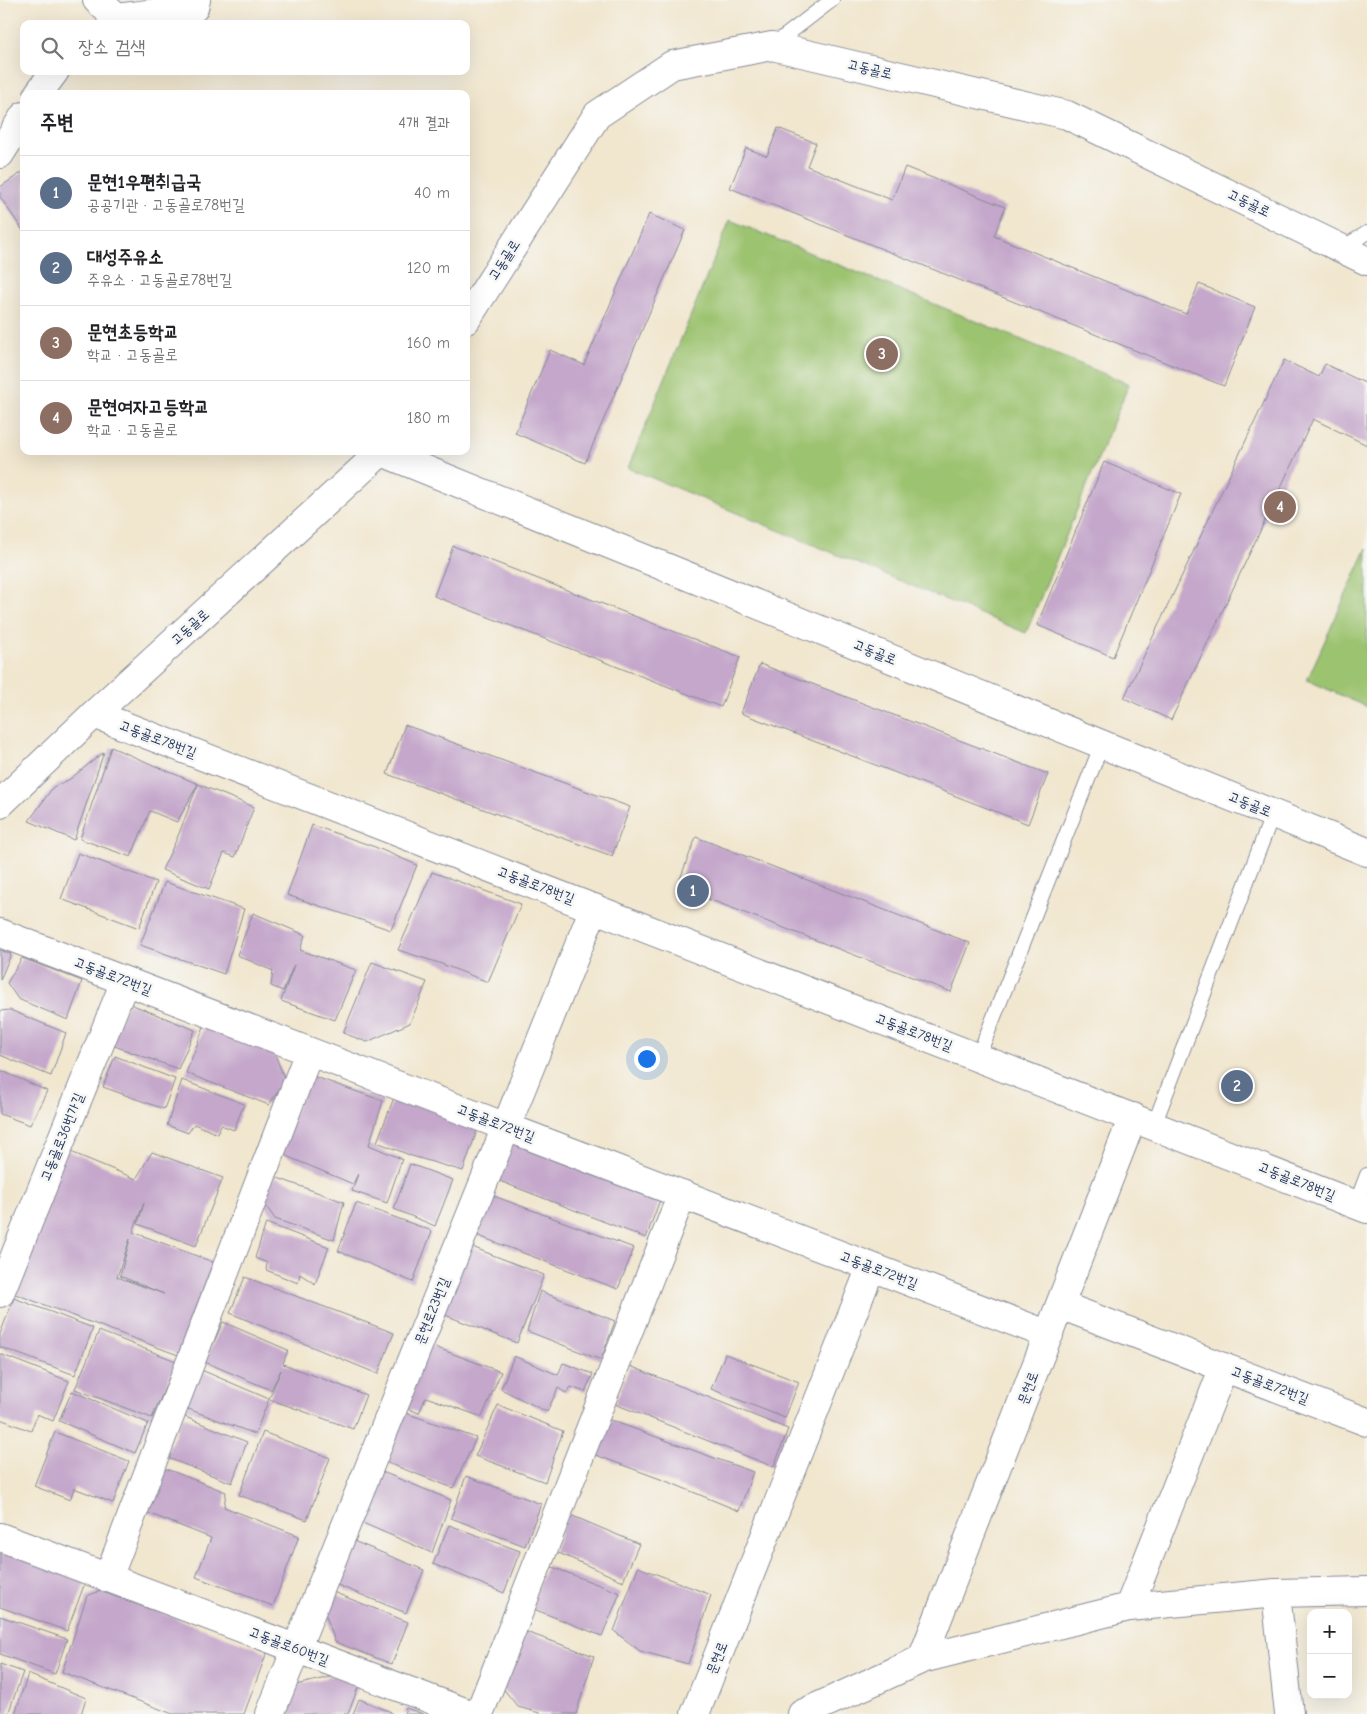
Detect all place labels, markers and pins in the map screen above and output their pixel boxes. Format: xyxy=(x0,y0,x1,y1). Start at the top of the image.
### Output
pin: 3 xyxy=(866,335,898,373)
pin: 4 xyxy=(1264,488,1296,526)
pin: 1 xyxy=(677,872,709,910)
pin: 2 xyxy=(1221,1067,1253,1105)

